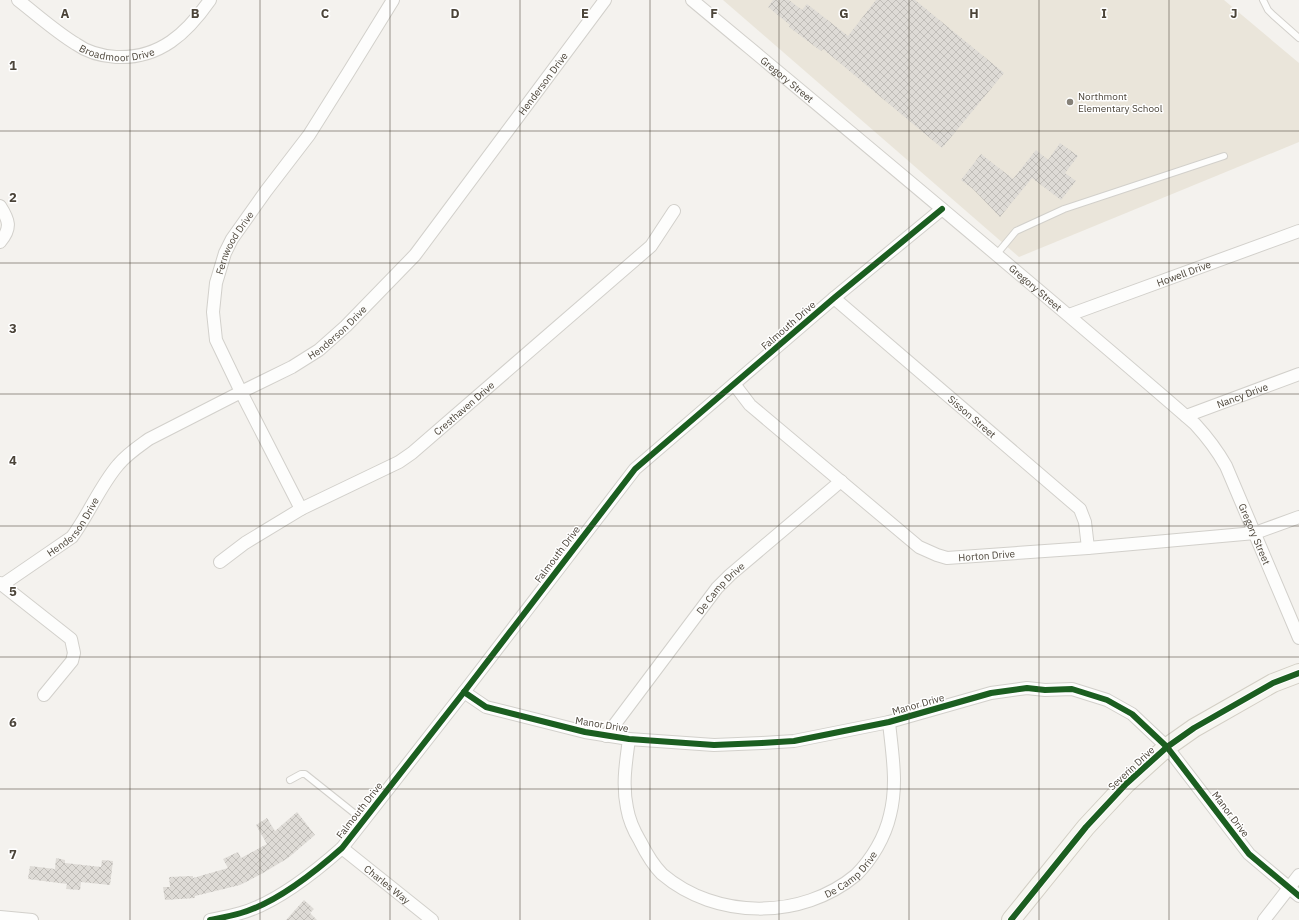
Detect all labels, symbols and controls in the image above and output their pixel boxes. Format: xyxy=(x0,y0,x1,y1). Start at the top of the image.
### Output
text: A xyxy=(61,5,70,22)
text: B xyxy=(191,5,200,22)
text: C xyxy=(321,5,330,22)
text: D xyxy=(450,5,460,22)
text: E xyxy=(581,5,589,22)
text: F xyxy=(710,5,718,22)
text: G xyxy=(839,5,849,22)
text: H xyxy=(969,5,979,22)
text: I xyxy=(1101,5,1107,22)
text: J xyxy=(1230,5,1238,22)
street label: Broadmoor Drive xyxy=(77,42,157,64)
street label: Henderson Drive xyxy=(516,49,571,118)
street label: Gregory Street xyxy=(758,54,817,106)
text: 1 xyxy=(9,57,17,74)
place label: Northmont Elementary School xyxy=(1078,90,1163,115)
marker: Northmont Elementary School xyxy=(1065,97,1075,107)
text: 2 xyxy=(9,189,17,206)
street label: Fernwood Drive xyxy=(213,208,257,276)
street label: Howell Drive xyxy=(1155,258,1213,289)
street label: Gregory Street xyxy=(1006,262,1065,314)
street label: Falmouth Drive xyxy=(758,298,819,353)
street label: Henderson Drive xyxy=(305,303,370,363)
text: 3 xyxy=(9,320,17,337)
street label: Cresthaven Drive xyxy=(431,378,498,438)
street label: Nancy Drive xyxy=(1215,380,1270,411)
street label: Sisson Street xyxy=(945,393,999,441)
text: 4 xyxy=(9,452,17,469)
street label: Henderson Drive xyxy=(44,495,102,559)
street label: Gregory Street xyxy=(1236,501,1273,567)
street label: Falmouth Drive xyxy=(532,523,583,585)
street label: Horton Drive xyxy=(958,547,1016,564)
street label: De Camp Drive xyxy=(694,559,748,617)
text: 5 xyxy=(9,583,17,600)
street label: Manor Drive xyxy=(890,691,946,718)
text: 6 xyxy=(9,714,17,731)
street label: Manor Drive xyxy=(574,714,630,735)
street label: Severin Drive xyxy=(1105,743,1158,793)
street label: Falmouth Drive xyxy=(333,779,386,841)
street label: Manor Drive xyxy=(1209,789,1252,840)
text: 7 xyxy=(9,846,17,863)
street label: De Camp Drive xyxy=(822,848,880,901)
street label: Charles Way xyxy=(361,862,413,907)

